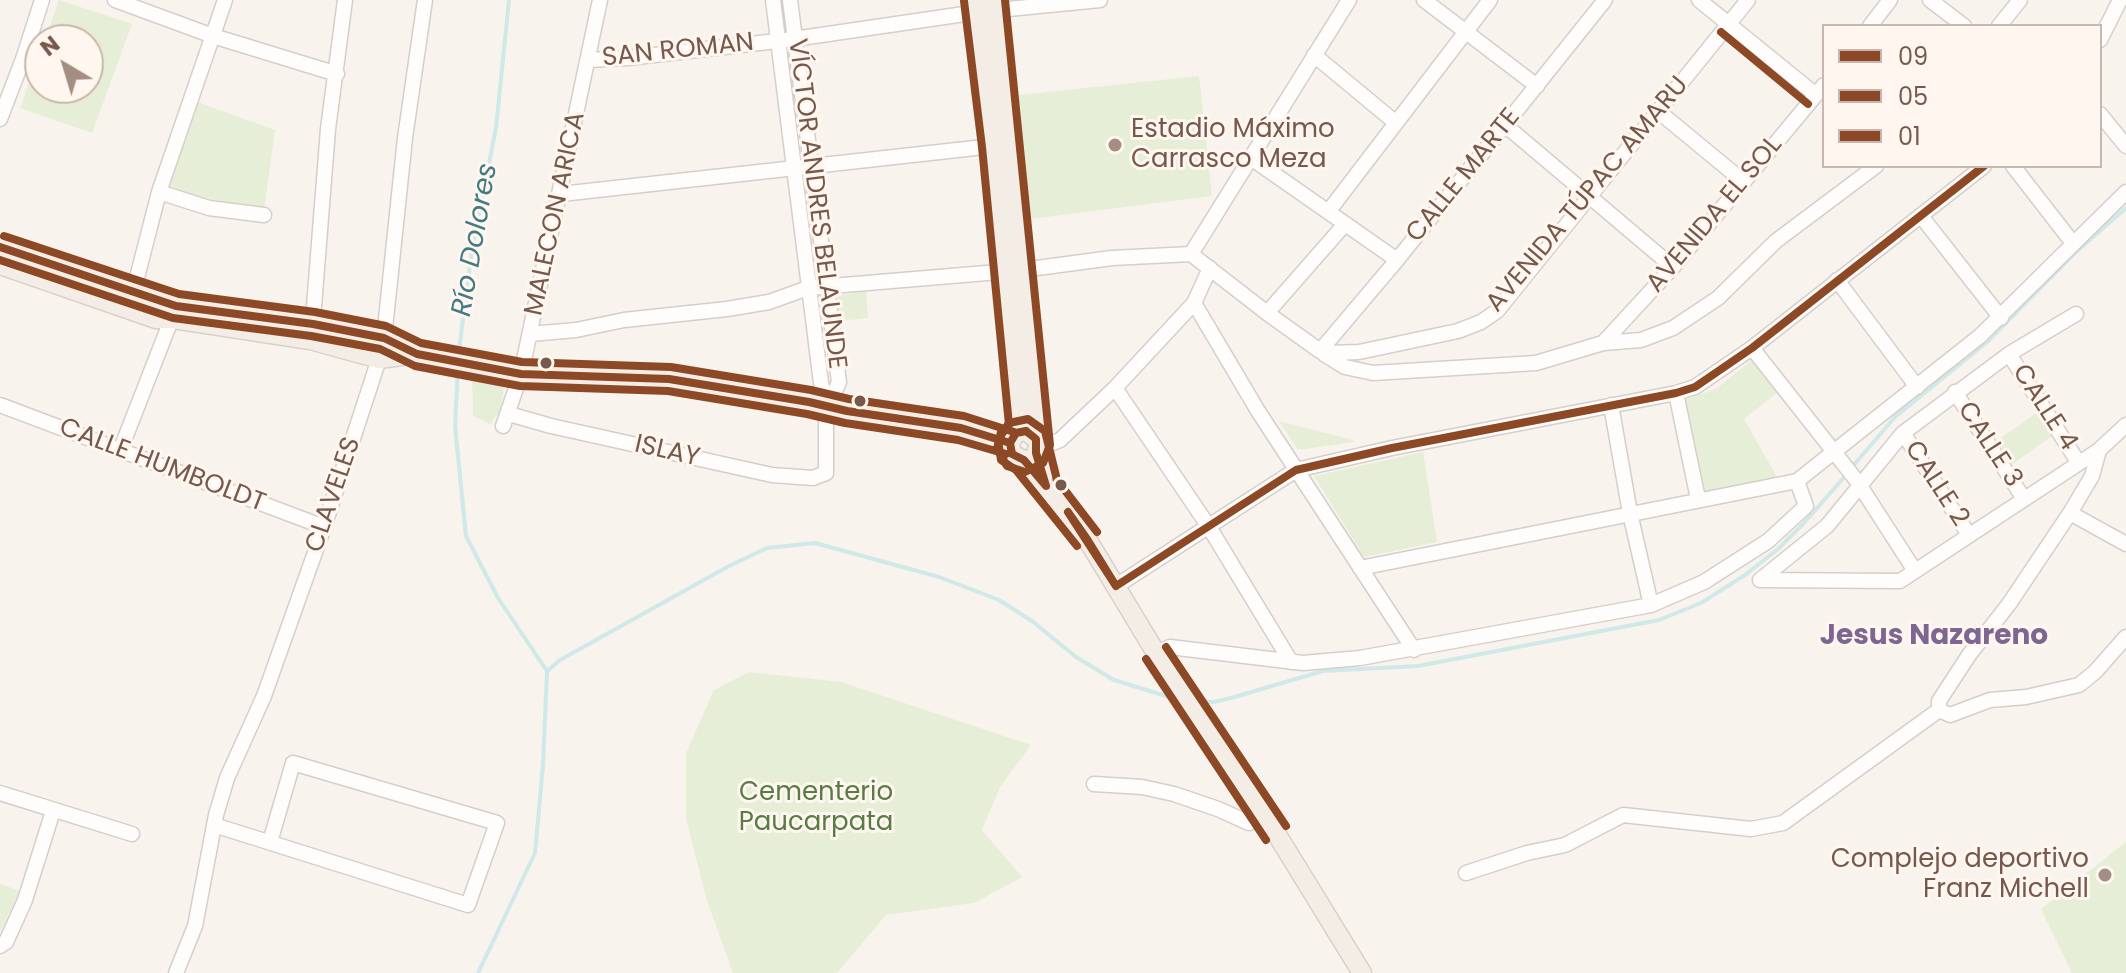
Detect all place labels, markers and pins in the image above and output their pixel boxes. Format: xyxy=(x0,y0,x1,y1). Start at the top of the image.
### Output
place label: Estadio Máximo Carrasco Meza xyxy=(1131,114,1335,176)
marker: Estadio Máximo Carrasco Meza xyxy=(1106,136,1124,154)
unlabelled marker xyxy=(538,355,554,371)
unlabelled marker xyxy=(852,393,868,409)
unlabelled marker xyxy=(1053,477,1069,493)
place label: Complejo deportivo Franz Michell xyxy=(1831,844,2089,906)
marker: Complejo deportivo Franz Michell xyxy=(2096,866,2114,884)

